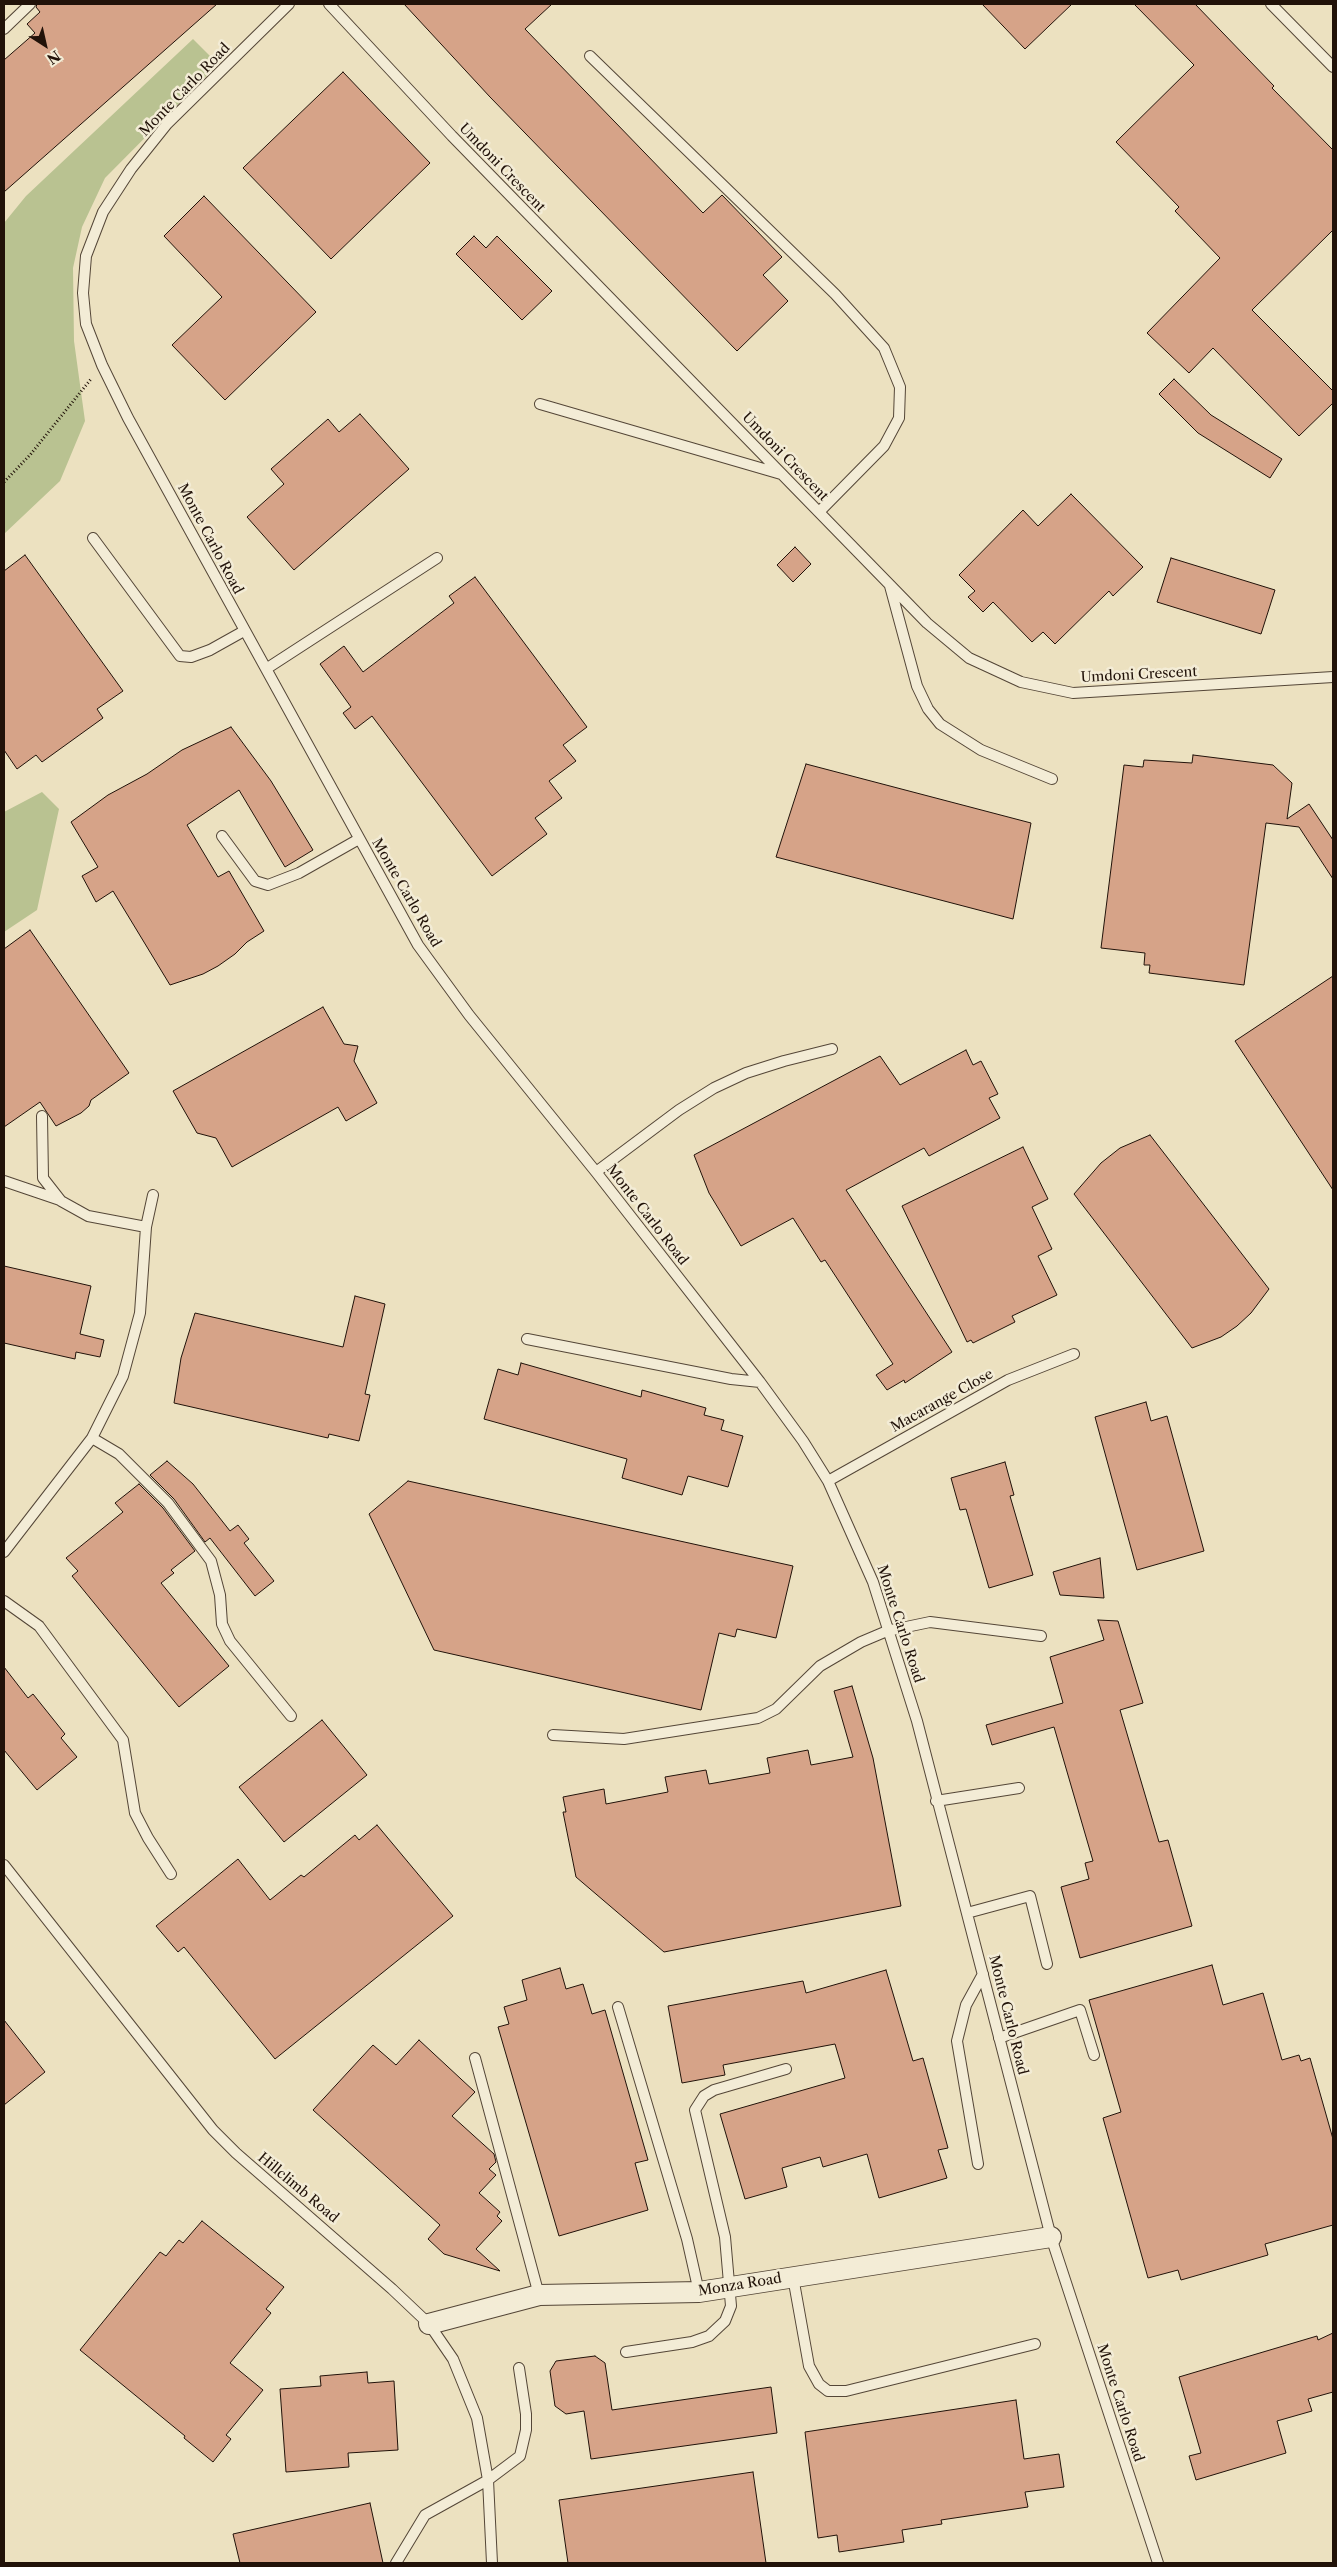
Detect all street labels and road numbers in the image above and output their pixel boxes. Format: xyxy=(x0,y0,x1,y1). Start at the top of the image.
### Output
street label: Monte Carlo Road xyxy=(136,40,234,140)
street label: Umdoni Crescent xyxy=(455,120,549,216)
street label: Umdoni Crescent xyxy=(738,409,832,505)
street label: Monte Carlo Road xyxy=(174,481,246,597)
street label: Umdoni Crescent xyxy=(1080,664,1198,686)
street label: Monte Carlo Road xyxy=(368,836,444,950)
street label: Monte Carlo Road xyxy=(603,1161,691,1269)
street label: Macarange Close xyxy=(888,1366,996,1436)
street label: Monte Carlo Road xyxy=(873,1563,927,1685)
street label: Monte Carlo Road xyxy=(985,1953,1031,2077)
street label: Hillclimb Road xyxy=(254,2149,342,2227)
street label: Monza Road xyxy=(697,2270,783,2300)
street label: Monte Carlo Road xyxy=(1093,2342,1147,2464)

